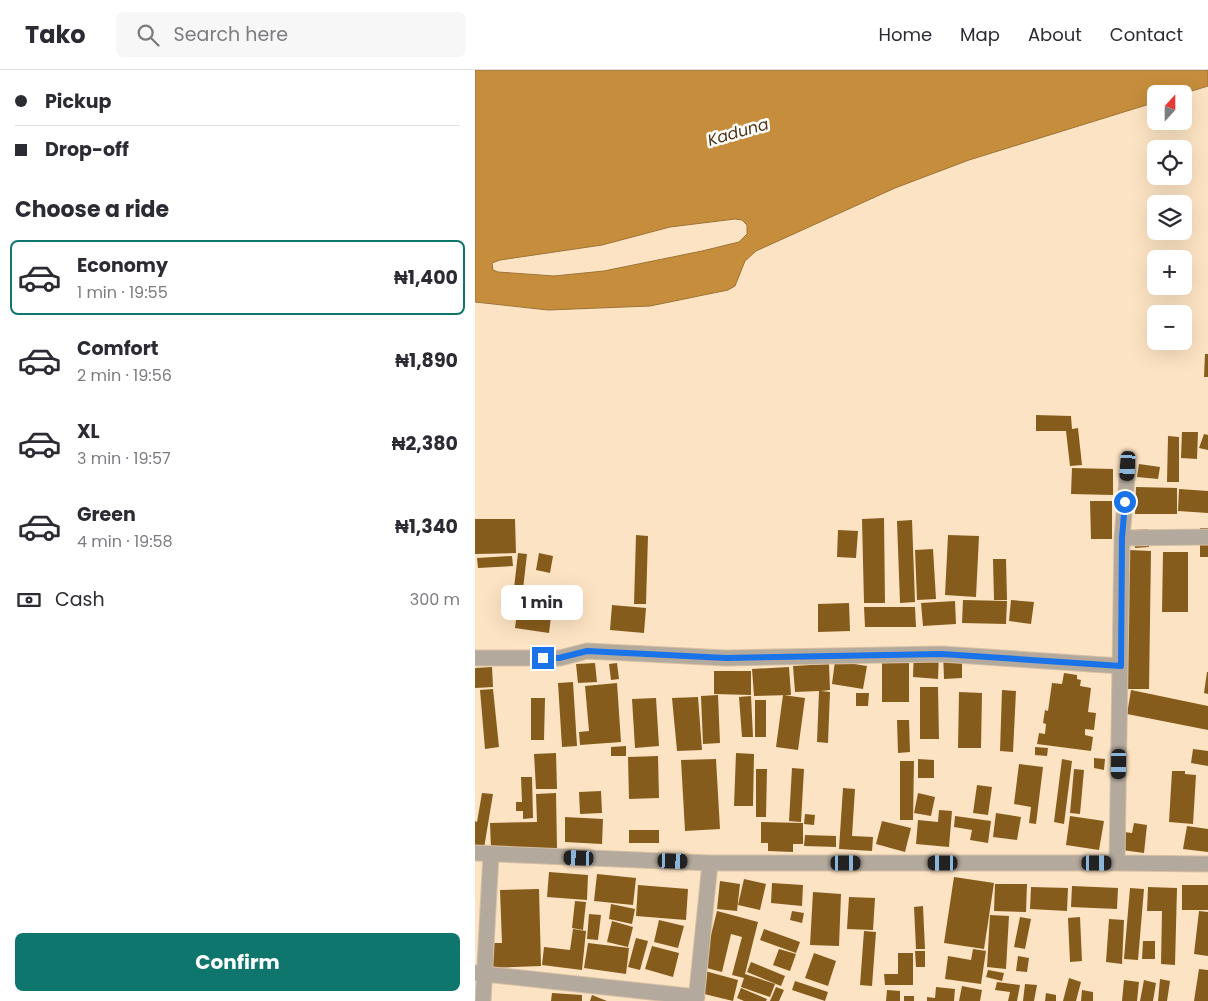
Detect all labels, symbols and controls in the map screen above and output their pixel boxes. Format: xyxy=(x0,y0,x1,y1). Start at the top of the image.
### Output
search box xyxy=(116,12,466,57)
text: Tako xyxy=(25,18,86,51)
icon: search xyxy=(134,21,162,49)
text: Search here xyxy=(174,21,288,48)
text: Home xyxy=(878,22,932,47)
text: Map xyxy=(960,22,1000,47)
text: About xyxy=(1028,22,1082,47)
text: Contact xyxy=(1110,22,1183,47)
north arrow xyxy=(1147,85,1193,130)
map controls xyxy=(1147,85,1192,350)
text: Pickup xyxy=(45,88,111,115)
water label: Kaduna xyxy=(705,112,771,152)
text: Drop-off xyxy=(45,136,129,163)
button: locate xyxy=(1147,140,1192,185)
text: Choose a ride xyxy=(15,194,169,225)
button: layers xyxy=(1147,195,1192,240)
button: + xyxy=(1147,250,1192,295)
text: Economy xyxy=(77,252,168,279)
icon: car xyxy=(17,255,62,300)
text: ₦1,400 xyxy=(394,264,458,291)
text: 1 min · 19:55 xyxy=(77,281,168,304)
button: − xyxy=(1147,305,1192,350)
text: Comfort xyxy=(77,335,159,362)
icon: car xyxy=(17,338,62,383)
text: ₦1,890 xyxy=(395,347,458,374)
text: 2 min · 19:56 xyxy=(77,364,172,387)
text: XL xyxy=(77,418,100,445)
icon: car xyxy=(17,421,62,466)
text: ₦2,380 xyxy=(392,430,458,457)
text: 3 min · 19:57 xyxy=(77,447,171,470)
car xyxy=(1119,451,1136,481)
route start xyxy=(1114,491,1136,513)
text: Green xyxy=(77,501,136,528)
icon: car xyxy=(17,504,62,549)
text: ₦1,340 xyxy=(395,513,458,540)
text: 4 min · 19:58 xyxy=(77,530,173,553)
icon: cash xyxy=(15,586,43,614)
text: Cash xyxy=(55,586,105,613)
callout: 1 min xyxy=(502,586,584,620)
text: 300 m xyxy=(410,588,460,611)
text: 1 min xyxy=(521,591,563,614)
route end xyxy=(532,647,554,669)
car xyxy=(1111,749,1126,779)
car xyxy=(563,850,594,866)
car xyxy=(657,853,688,869)
car xyxy=(831,856,861,871)
car xyxy=(928,856,958,871)
car xyxy=(1082,856,1112,871)
button: Confirm xyxy=(15,933,460,991)

